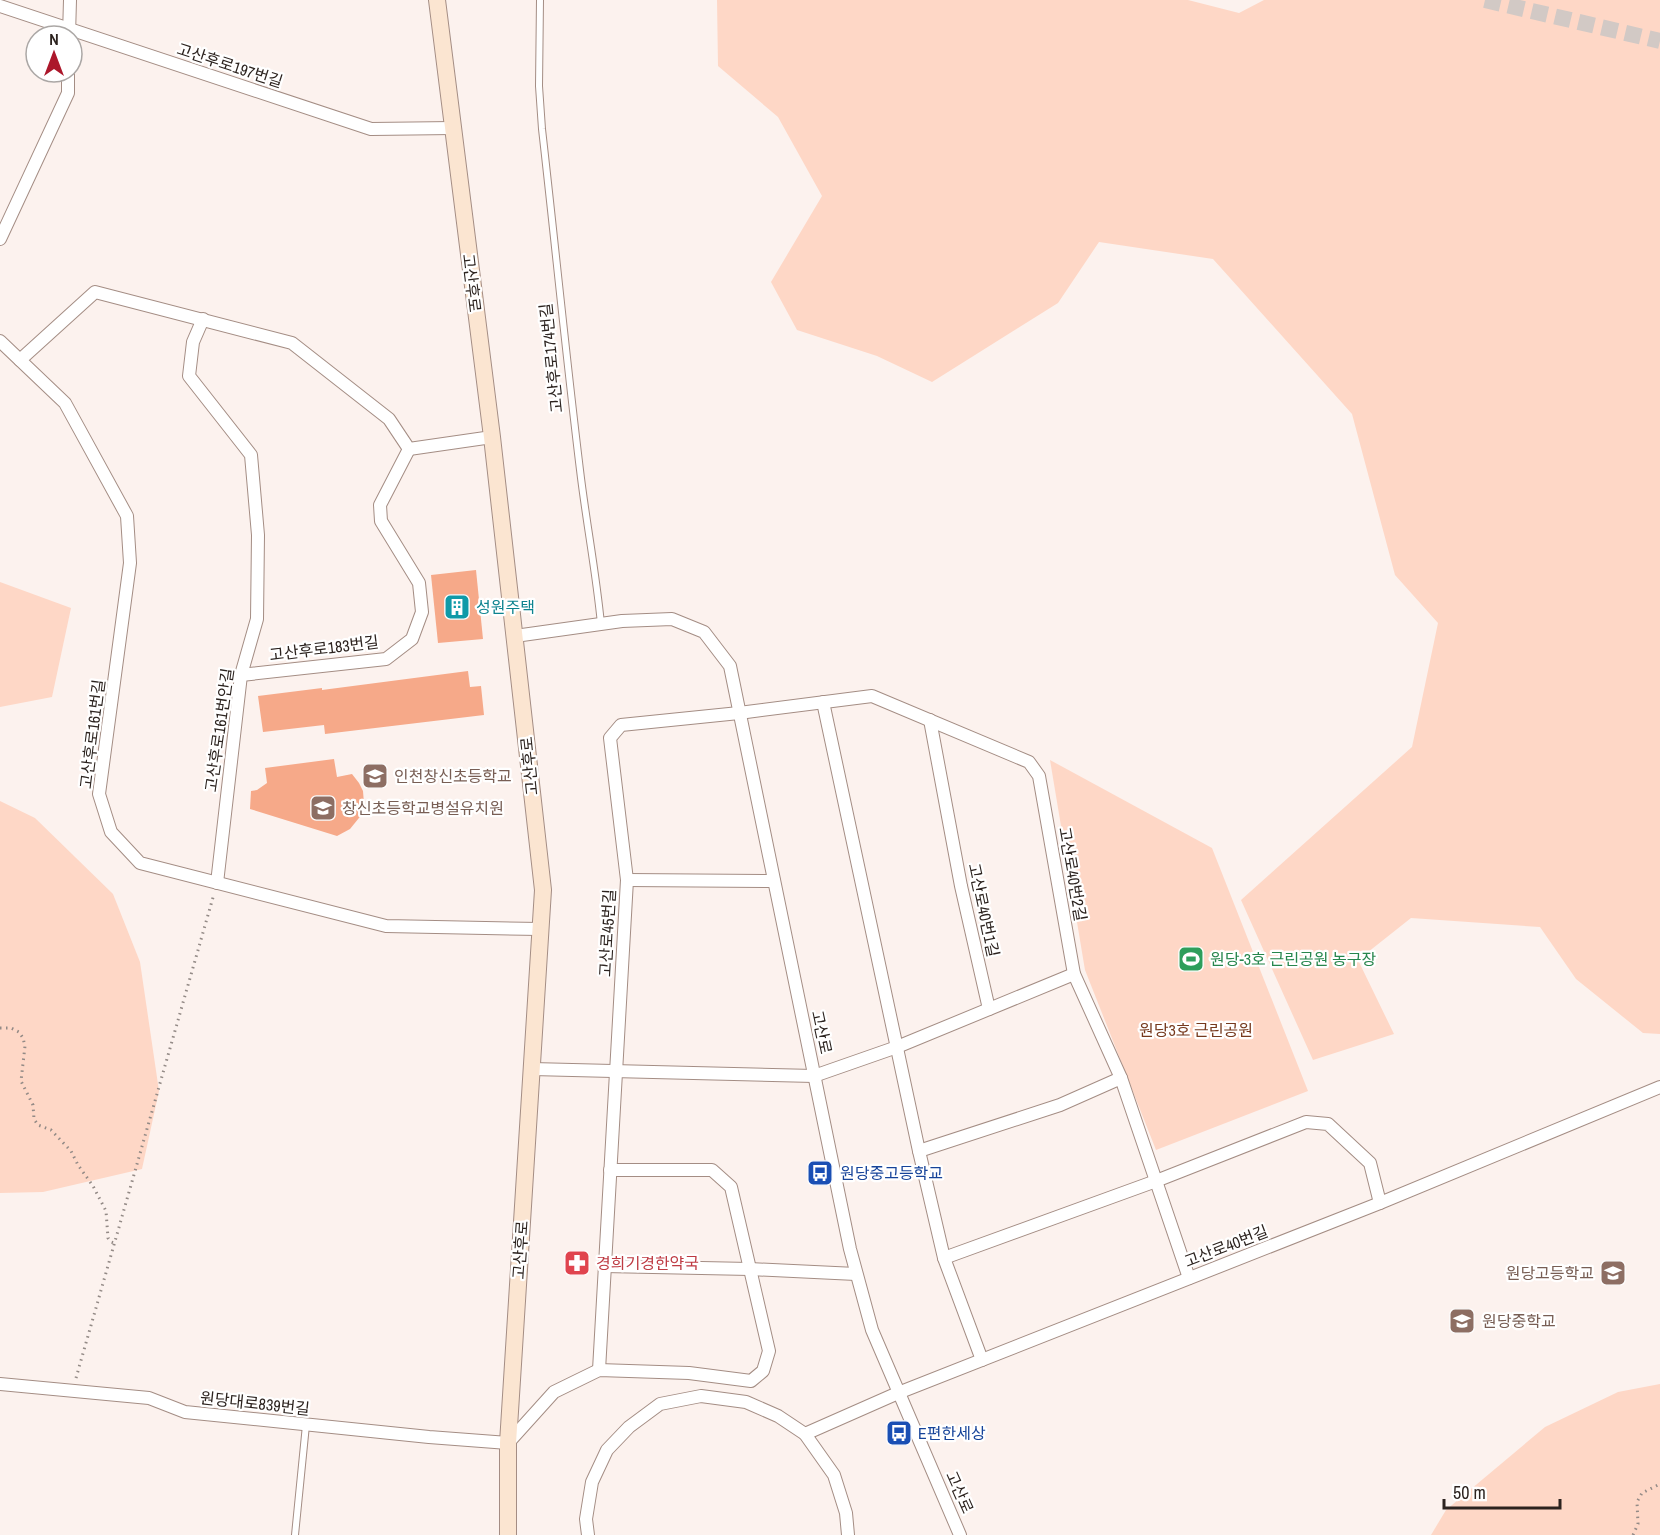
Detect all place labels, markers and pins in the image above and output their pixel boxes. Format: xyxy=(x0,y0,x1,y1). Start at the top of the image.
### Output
building icon: 성원주택 xyxy=(442,592,472,622)
place label: 성원주택 xyxy=(476,596,535,618)
school or university icon: 인천창신초등학교 xyxy=(360,761,390,791)
place label: 인천창신초등학교 xyxy=(394,765,512,787)
school or university icon: 창신초등학교병설유치원 xyxy=(308,793,338,823)
place label: 창신초등학교병설유치원 xyxy=(342,797,504,819)
sports icon: 원당-3호 근린공원 농구장 xyxy=(1176,944,1206,974)
place label: 원당-3호 근린공원 농구장 xyxy=(1210,948,1376,970)
bus stop icon: 원당중고등학교 xyxy=(805,1158,835,1188)
place label: 원당중고등학교 xyxy=(840,1162,943,1184)
pharmacy icon: 경희기경한약국 xyxy=(562,1248,592,1278)
place label: 경희기경한약국 xyxy=(596,1252,699,1274)
school or university icon: 원당고등학교 xyxy=(1598,1258,1628,1288)
place label: 원당고등학교 xyxy=(1506,1262,1594,1284)
school or university icon: 원당중학교 xyxy=(1447,1306,1477,1336)
place label: 원당중학교 xyxy=(1482,1310,1556,1332)
bus stop icon: E편한세상 xyxy=(884,1418,914,1448)
place label: E편한세상 xyxy=(918,1422,986,1444)

